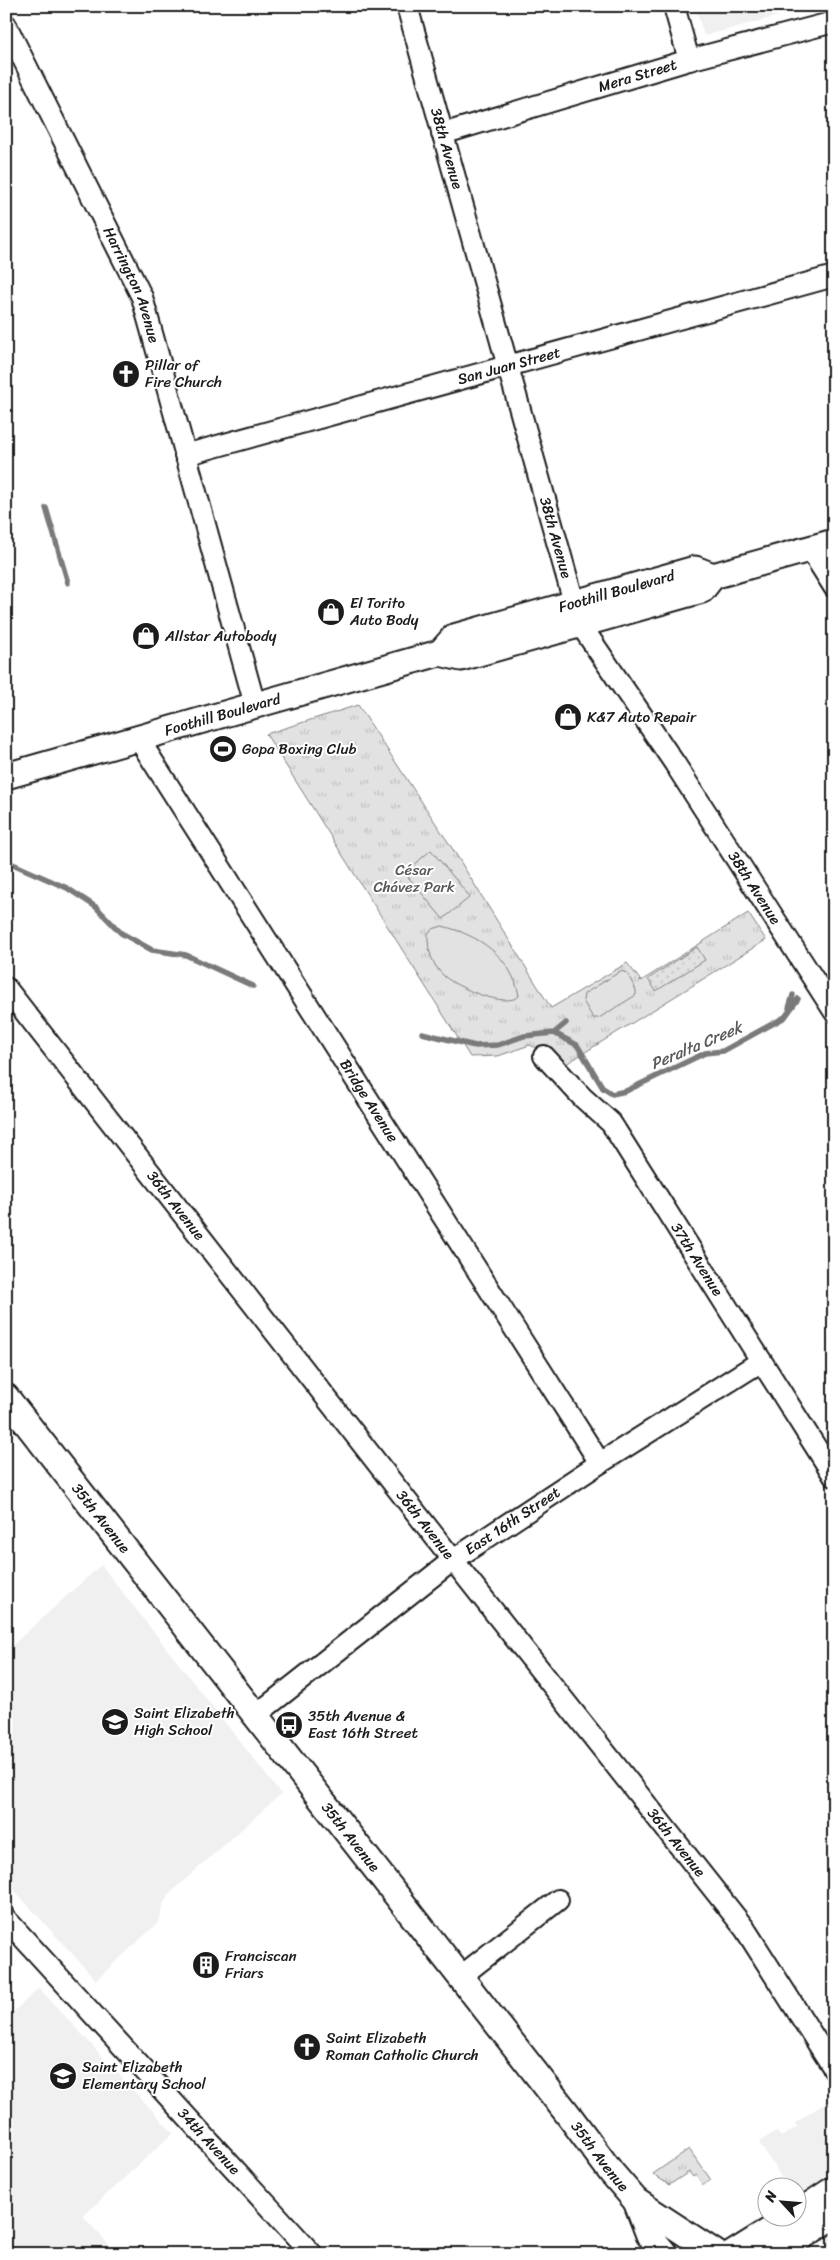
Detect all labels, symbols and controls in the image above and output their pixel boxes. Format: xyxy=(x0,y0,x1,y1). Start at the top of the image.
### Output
street label: Mera Street xyxy=(595,51,680,100)
street label: 38th Avenue xyxy=(423,105,471,192)
street label: Harrington Avenue xyxy=(96,222,167,346)
street label: San Juan Street xyxy=(454,339,564,392)
place label: Pillar of Fire Church xyxy=(145,352,222,395)
church icon: Pillar of Fire Church xyxy=(111,359,141,389)
street label: 38th Avenue xyxy=(532,494,580,581)
street label: Foothill Boulevard xyxy=(555,562,679,620)
place label: El Torito Auto Body xyxy=(349,590,419,633)
shop icon: El Torito Auto Body xyxy=(316,597,346,627)
shop icon: Allstar Autobody xyxy=(131,621,161,651)
place label: Allstar Autobody xyxy=(164,623,277,649)
street label: Foothill Boulevard xyxy=(161,685,285,743)
shop icon: K&7 Auto Repair xyxy=(553,702,583,732)
place label: K&7 Auto Repair xyxy=(587,704,697,730)
sports icon: Gopa Boxing Club xyxy=(208,734,238,764)
place label: Gopa Boxing Club xyxy=(242,736,356,762)
street label: 38th Avenue xyxy=(721,845,788,930)
park label: César Chávez Park xyxy=(373,857,455,900)
water label: Peralta Creek xyxy=(646,1012,749,1078)
street label: Bridge Avenue xyxy=(333,1054,406,1148)
street label: 36th Avenue xyxy=(140,1165,212,1246)
street label: 37th Avenue xyxy=(664,1217,730,1301)
street label: 35th Avenue xyxy=(65,1477,137,1559)
street label: East 16th Street xyxy=(459,1479,566,1562)
street label: 36th Avenue xyxy=(390,1484,461,1565)
place label: Saint Elizabeth High School xyxy=(134,1700,235,1743)
place label: 35th Avenue & East 16th Street xyxy=(308,1703,419,1746)
school or university icon: Saint Elizabeth High School xyxy=(100,1707,130,1737)
bus stop icon: 35th Avenue & East 16th Street xyxy=(274,1710,304,1740)
street label: 35th Avenue xyxy=(315,1796,387,1878)
street label: 36th Avenue xyxy=(640,1802,712,1883)
place label: Franciscan Friars xyxy=(225,1943,297,1986)
building icon: Franciscan Friars xyxy=(191,1950,221,1980)
place label: Saint Elizabeth Roman Catholic Church xyxy=(326,2025,479,2068)
church icon: Saint Elizabeth Roman Catholic Church xyxy=(292,2032,322,2062)
place label: Saint Elizabeth Elementary School xyxy=(82,2054,207,2097)
school or university icon: Saint Elizabeth Elementary School xyxy=(48,2061,78,2091)
street label: 34th Avenue xyxy=(171,2101,247,2181)
street label: 35th Avenue xyxy=(564,2115,636,2198)
north arrow xyxy=(758,2178,808,2228)
text: N xyxy=(757,2186,784,2207)

